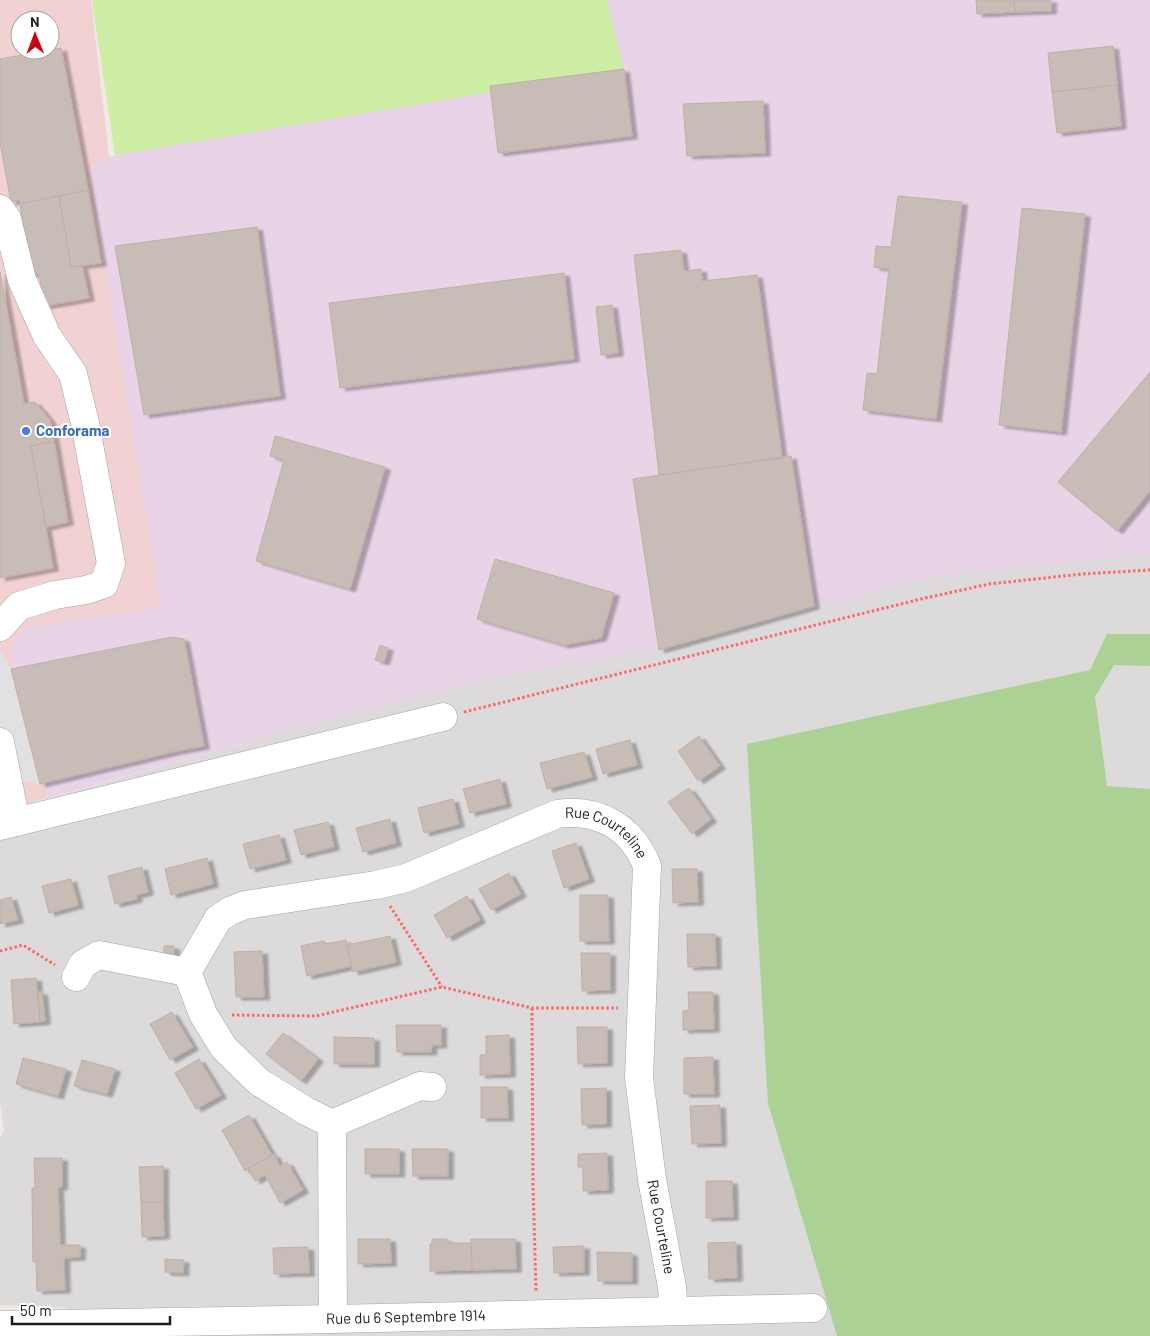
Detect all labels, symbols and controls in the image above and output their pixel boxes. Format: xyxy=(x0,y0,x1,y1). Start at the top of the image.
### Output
north arrow xyxy=(10,10,60,60)
text: N xyxy=(30,13,40,30)
place label: Conforama xyxy=(36,421,109,439)
marker: Conforama xyxy=(20,425,32,437)
street label: Rue Courteline xyxy=(565,803,652,861)
street label: Rue Courteline xyxy=(644,1178,679,1275)
scale bar xyxy=(12,1294,170,1326)
text: 50 m xyxy=(20,1301,52,1319)
street label: Rue du 6 Septembre 1914 xyxy=(326,1306,486,1327)

